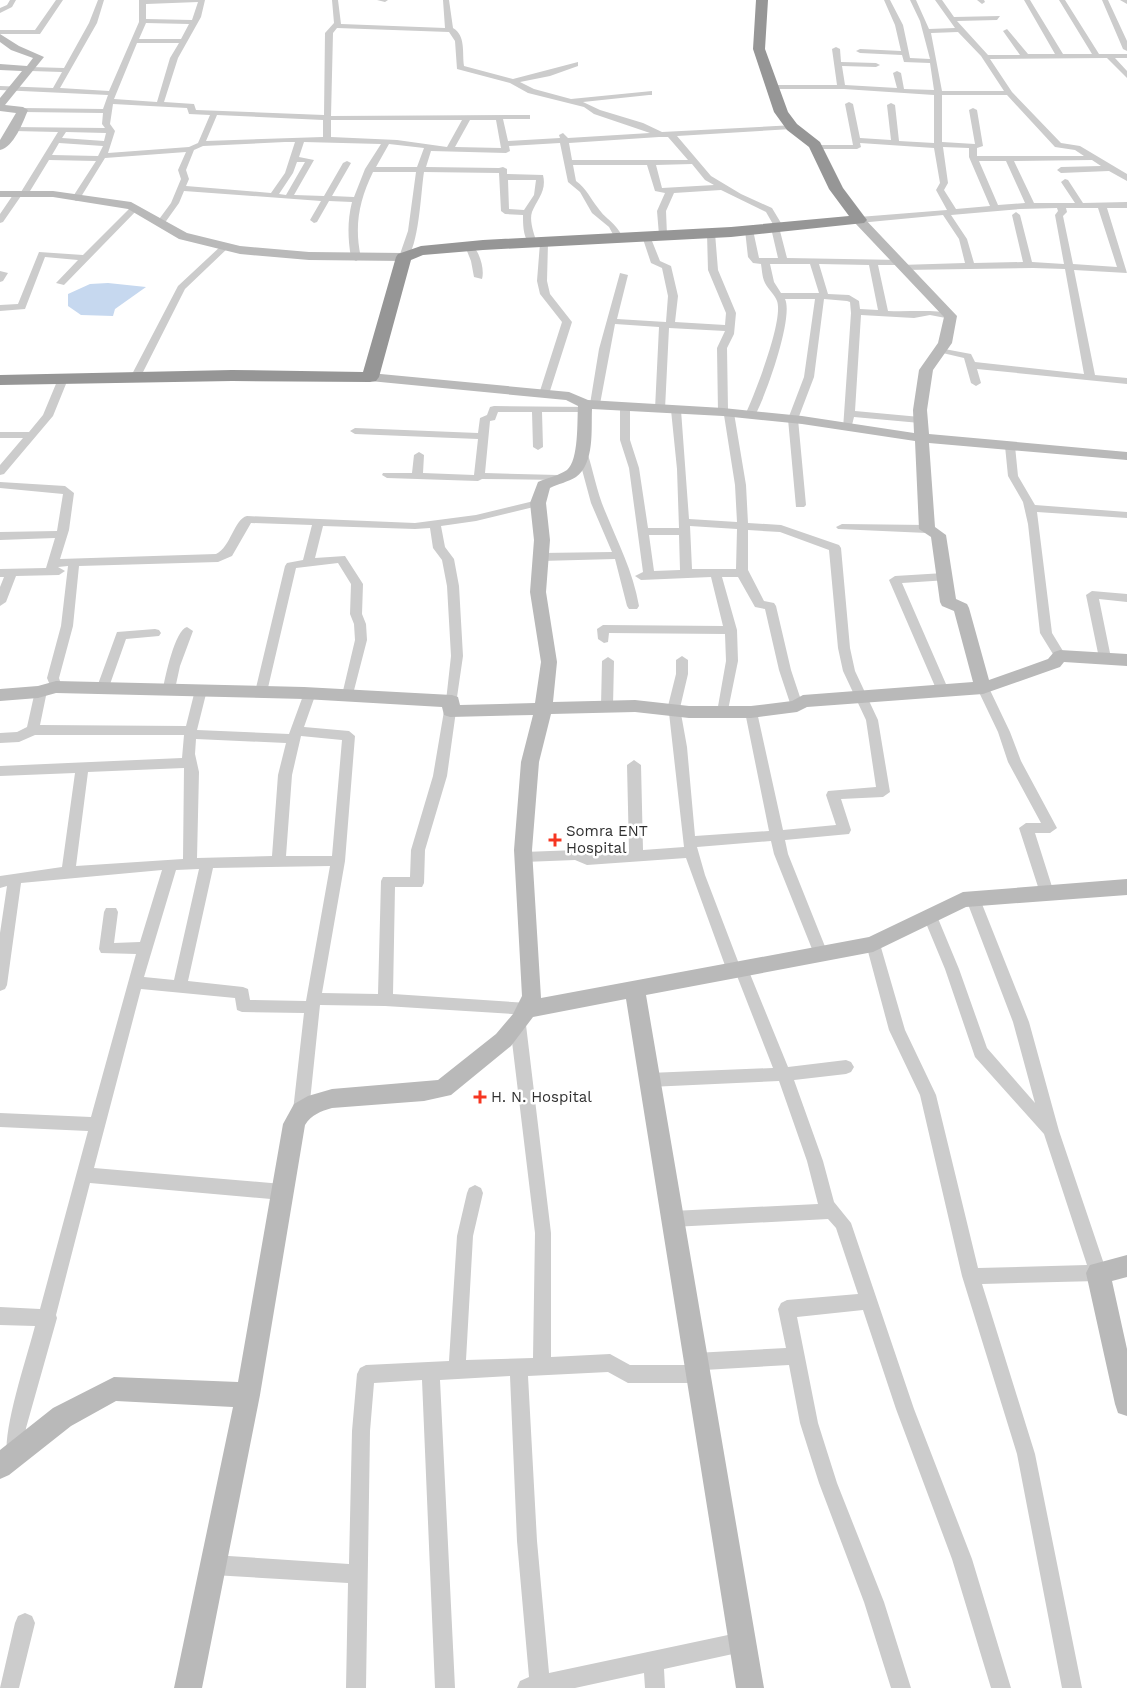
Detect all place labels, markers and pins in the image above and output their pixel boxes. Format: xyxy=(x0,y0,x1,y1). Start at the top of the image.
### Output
place label: Somra ENT Hospital xyxy=(566,822,648,857)
marker: Somra ENT Hospital xyxy=(548,833,562,847)
place label: H. N. Hospital xyxy=(491,1088,592,1106)
marker: H. N. Hospital xyxy=(473,1090,487,1104)

